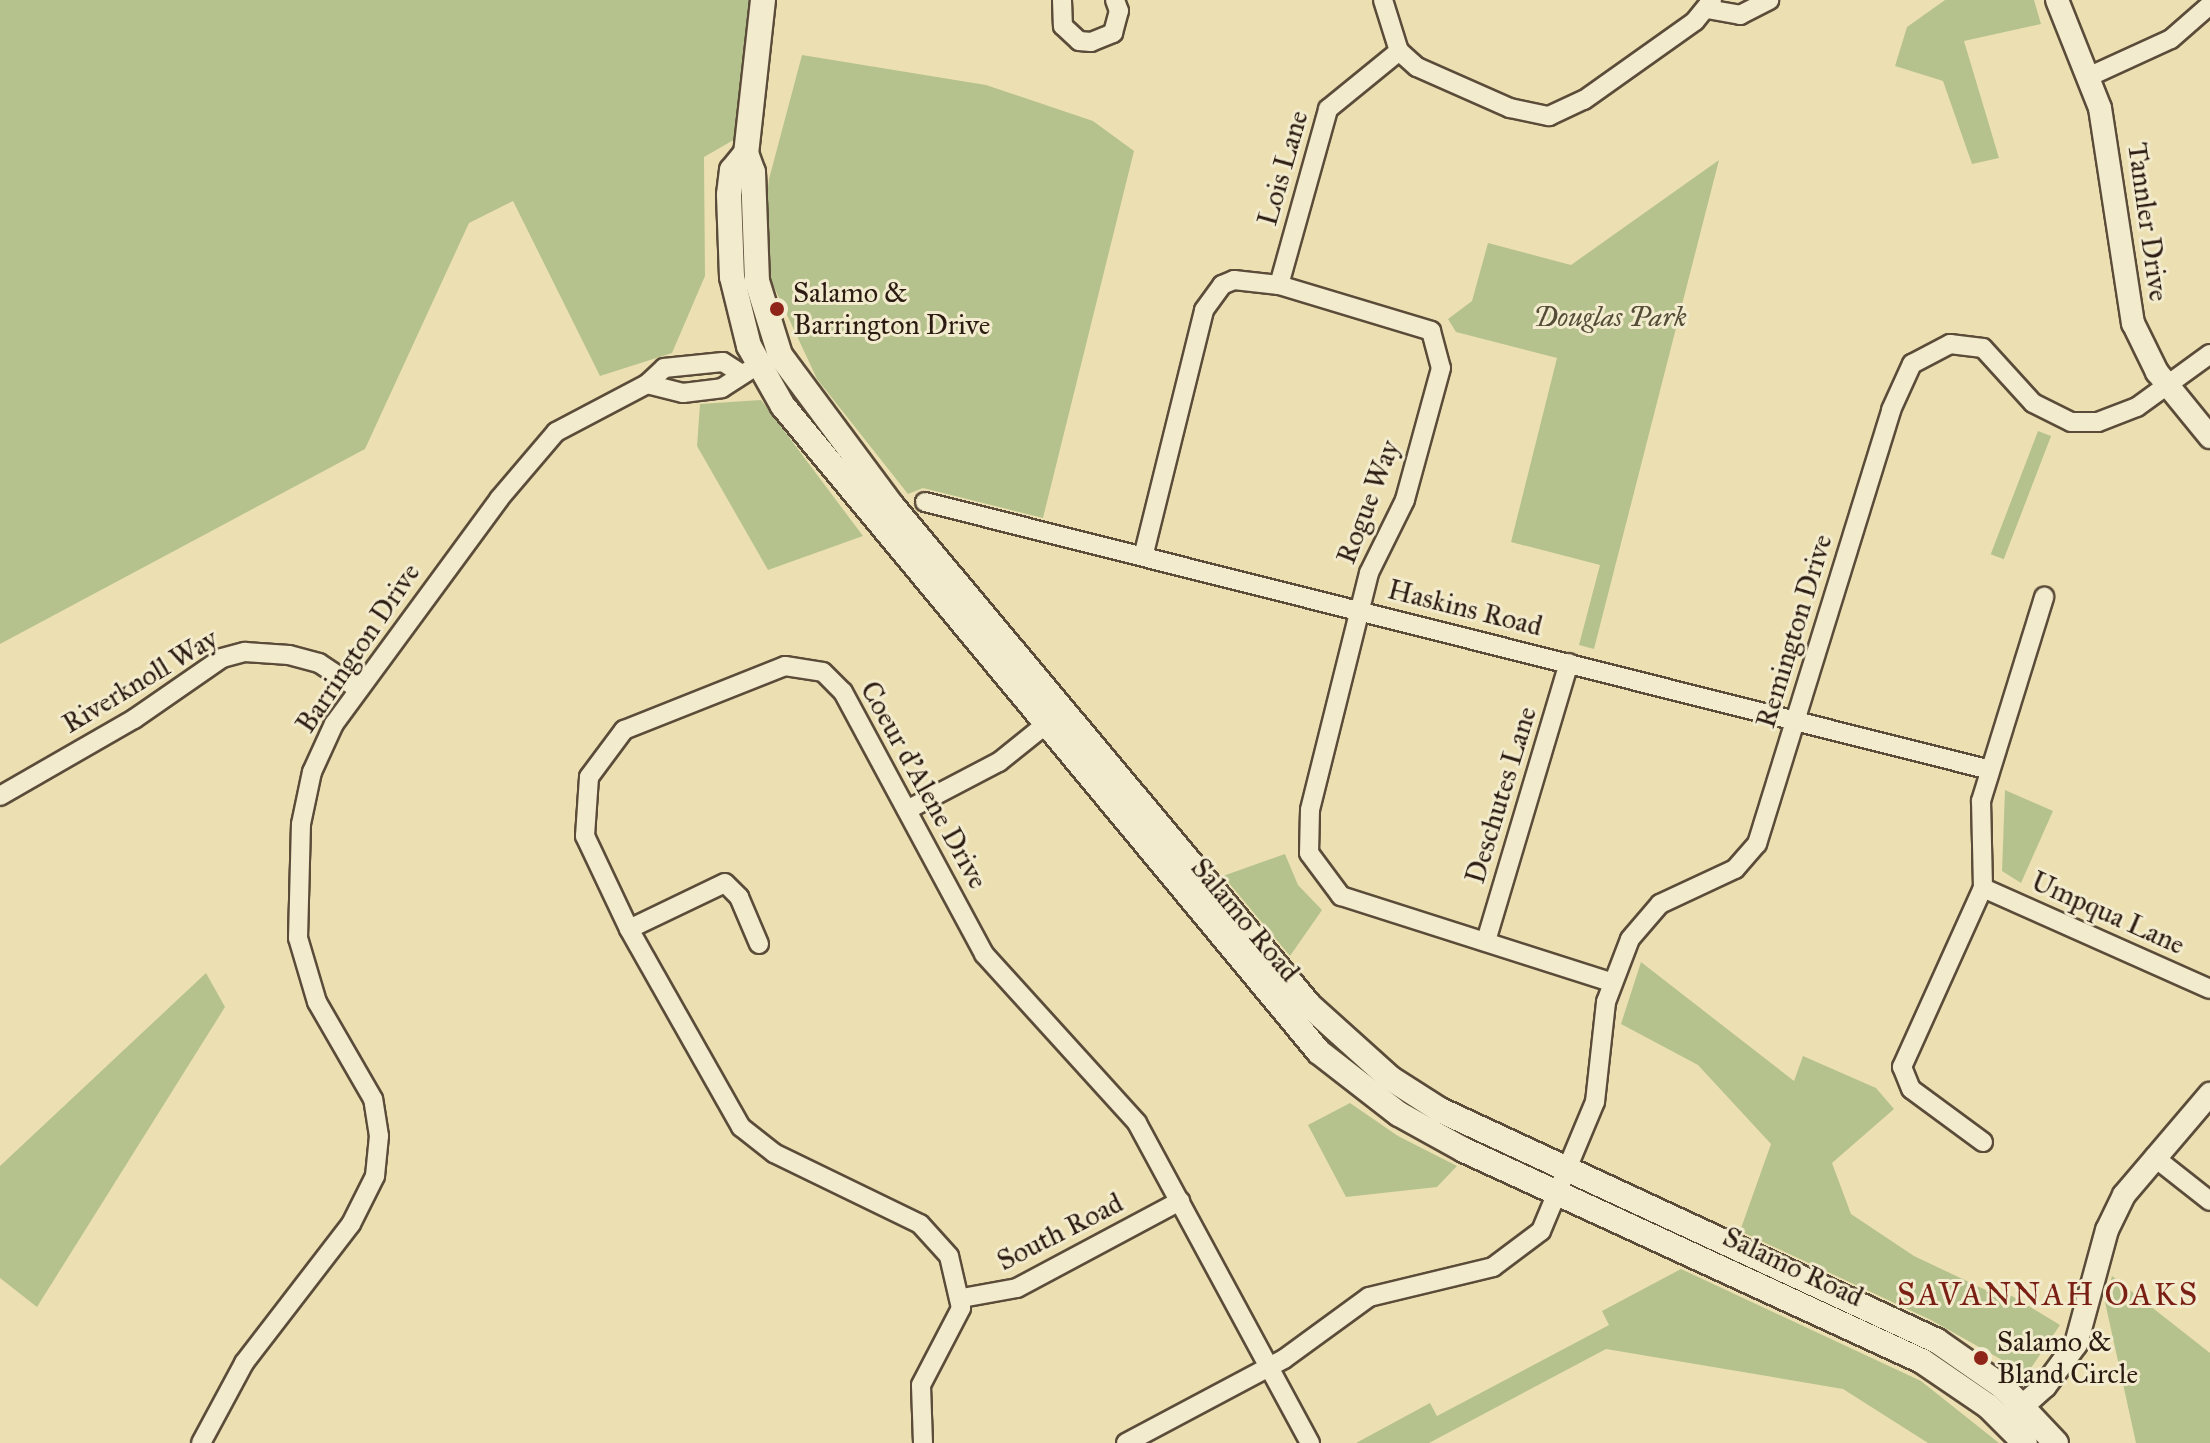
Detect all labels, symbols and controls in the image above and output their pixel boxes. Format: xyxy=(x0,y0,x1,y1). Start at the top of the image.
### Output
street label: Lois Lane xyxy=(1251,107,1315,229)
street label: Tannler Drive xyxy=(2120,140,2176,304)
place label: Salamo & Barrington Drive xyxy=(793,276,990,342)
marker: Salamo & Barrington Drive xyxy=(768,300,786,318)
park label: Douglas Park xyxy=(1533,300,1687,334)
street label: Rogue Way xyxy=(1329,435,1407,569)
street label: Remington Drive xyxy=(1749,530,1839,732)
street label: Barrington Drive xyxy=(289,557,427,739)
street label: Haskins Road xyxy=(1384,573,1546,643)
street label: Riverknoll Way xyxy=(56,621,224,741)
street label: Coeur d'Alene Drive xyxy=(853,675,995,895)
street label: Deschutes Lane xyxy=(1458,702,1544,888)
street label: Salamo Road xyxy=(1184,851,1306,989)
street label: Umpqua Lane xyxy=(2026,864,2190,962)
street label: South Road xyxy=(992,1186,1128,1278)
street label: Salamo Road xyxy=(1718,1220,1868,1314)
district label: SAVANNAH OAKS xyxy=(1897,1276,2199,1314)
place label: Salamo & Bland Circle xyxy=(1997,1325,2138,1391)
marker: Salamo & Bland Circle xyxy=(1972,1349,1990,1367)

